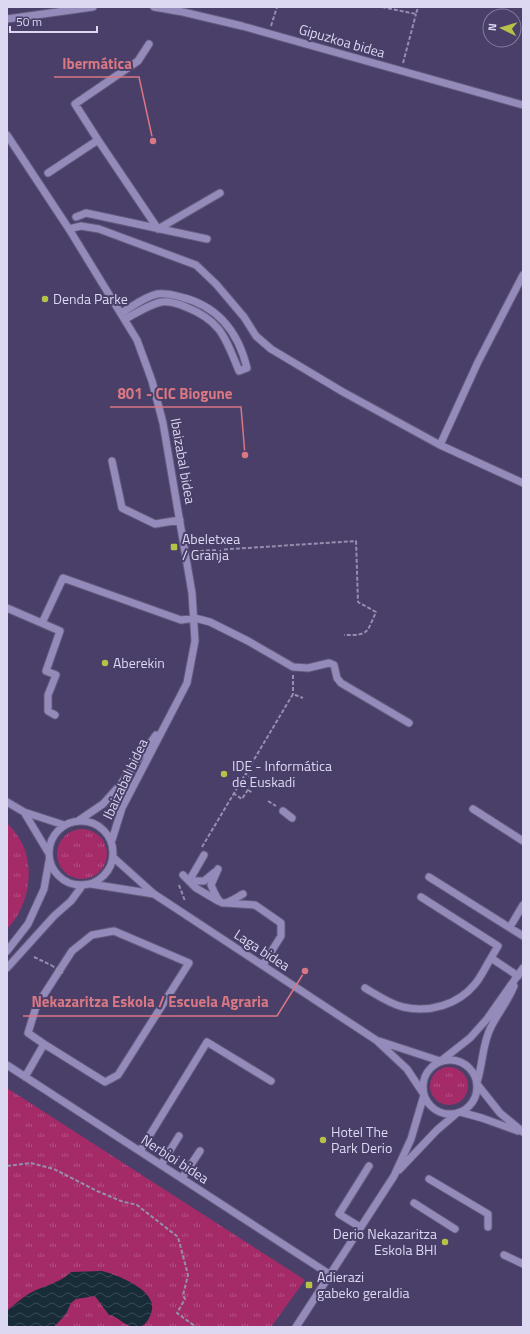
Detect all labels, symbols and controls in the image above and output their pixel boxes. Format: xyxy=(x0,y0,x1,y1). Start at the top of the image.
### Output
scale bar xyxy=(10,8,97,34)
north arrow xyxy=(482,8,522,48)
text: 50 m xyxy=(16,12,42,31)
street label: Gipuzkoa bidea xyxy=(297,18,388,63)
text: N xyxy=(484,23,500,32)
callout: Ibermática xyxy=(54,50,139,77)
text: Ibermática xyxy=(62,52,132,75)
place label: Denda Parke xyxy=(53,288,128,309)
marker: Denda Parke xyxy=(40,294,50,304)
callout: 801 - CIC Biogune xyxy=(110,380,241,407)
text: 801 - CIC Biogune xyxy=(117,382,233,405)
street label: Ibaizabal bidea xyxy=(166,416,201,506)
place label: Abeletxea / Granja xyxy=(182,528,240,565)
marker: Abeletxea / Granja xyxy=(169,542,179,552)
place label: Aberekin xyxy=(113,652,165,673)
marker: Aberekin xyxy=(100,658,110,668)
street label: Ibaizabal bidea xyxy=(97,735,152,823)
place label: IDE - Informática de Euskadi xyxy=(232,755,332,792)
marker: IDE - Informática de Euskadi xyxy=(219,769,229,779)
street label: Laga bidea xyxy=(230,924,294,976)
callout: Nekazaritza Eskola / Escuela Agraria xyxy=(23,989,277,1016)
text: Nekazaritza Eskola / Escuela Agraria xyxy=(31,990,269,1013)
place label: Hotel The Park Derio xyxy=(331,1121,392,1158)
street label: Nerbioi bidea xyxy=(137,1129,213,1188)
marker: Hotel The Park Derio xyxy=(318,1135,328,1145)
place label: Derio Nekazaritza Eskola BHI xyxy=(333,1223,437,1260)
marker: Derio Nekazaritza Eskola BHI xyxy=(440,1237,450,1247)
place label: Adierazi gabeko geraldia xyxy=(317,1266,409,1303)
marker: Adierazi gabeko geraldia xyxy=(304,1280,314,1290)

